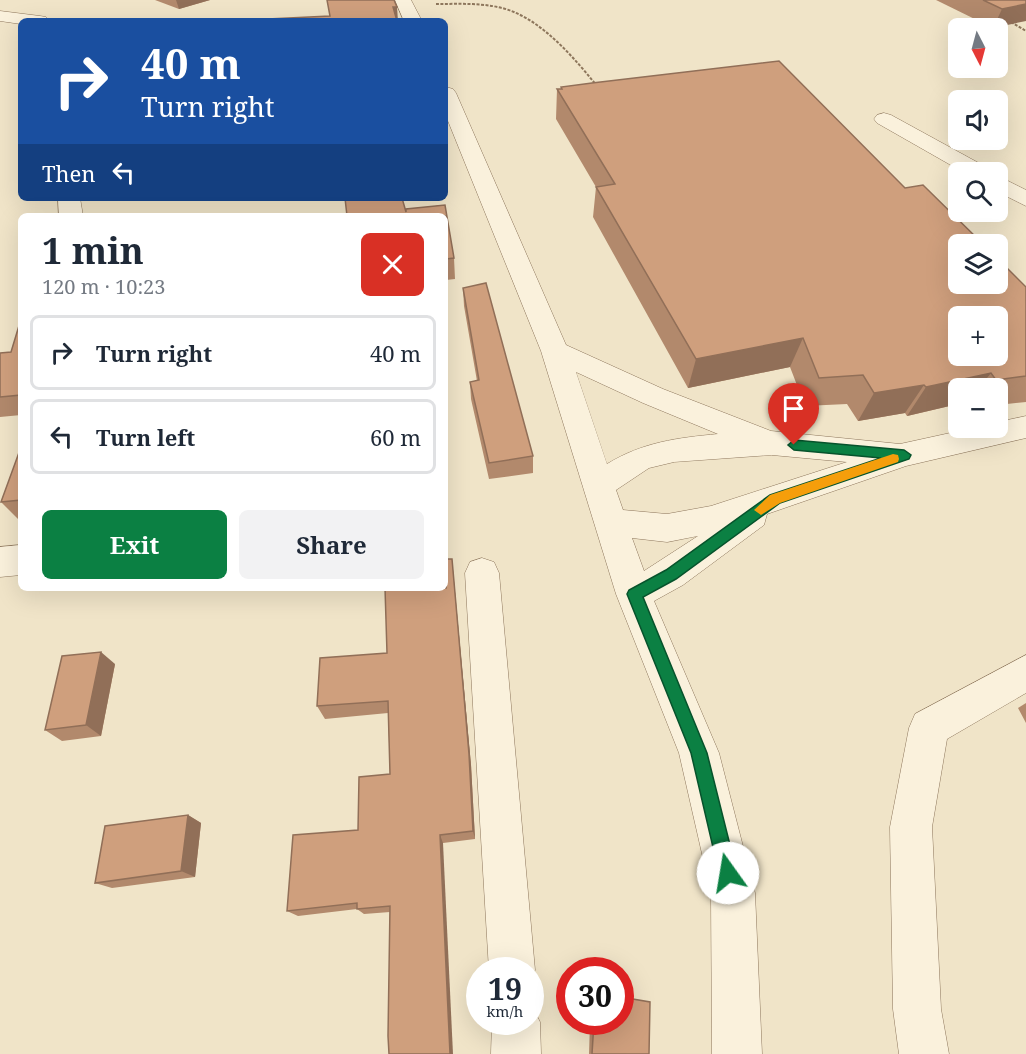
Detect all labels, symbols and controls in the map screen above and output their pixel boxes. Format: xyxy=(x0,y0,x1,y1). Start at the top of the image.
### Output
north arrow xyxy=(948,18,1008,78)
map controls xyxy=(948,18,1008,438)
text: 40 m xyxy=(141,34,241,91)
icon: right xyxy=(42,42,120,120)
text: Turn right xyxy=(141,88,274,125)
button: sound xyxy=(948,90,1008,150)
icon: left xyxy=(107,156,140,189)
text: Then xyxy=(42,158,95,188)
button: search xyxy=(948,162,1008,222)
text: 1 min xyxy=(42,226,144,275)
button: close xyxy=(361,233,424,296)
button: layers xyxy=(948,234,1008,294)
text: 120 m · 10:23 xyxy=(42,273,165,300)
button: + xyxy=(948,306,1008,366)
icon: right xyxy=(45,336,78,369)
text: Turn right xyxy=(96,338,212,368)
text: 40 m xyxy=(370,338,421,368)
button: − xyxy=(948,378,1008,438)
pin xyxy=(768,383,819,445)
icon: arrive xyxy=(777,392,810,425)
icon: left xyxy=(45,420,78,453)
text: Turn left xyxy=(96,422,195,452)
text: 60 m xyxy=(370,422,421,452)
button: Exit xyxy=(42,510,227,579)
button: Share xyxy=(239,510,424,579)
position arrow xyxy=(696,841,760,905)
speed limit sign: 30 xyxy=(556,957,634,1035)
text: 19 xyxy=(488,968,522,1009)
text: km/h xyxy=(487,1001,523,1021)

